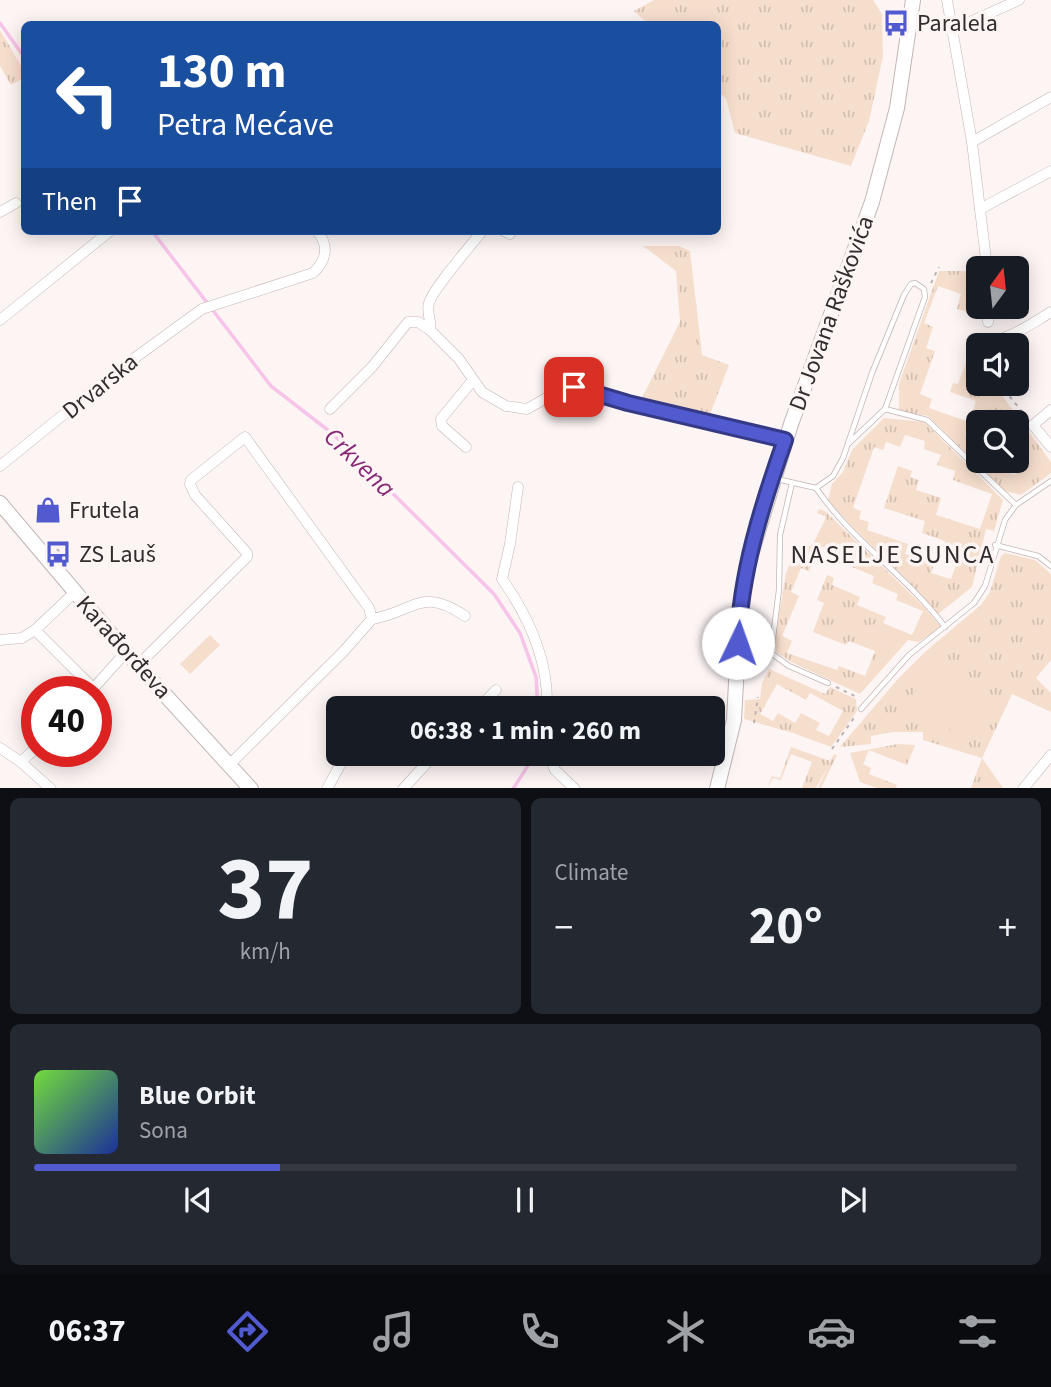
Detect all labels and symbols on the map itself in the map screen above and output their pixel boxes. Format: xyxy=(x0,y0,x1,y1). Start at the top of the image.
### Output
place label: Paralela xyxy=(917,6,998,41)
bus stop icon: Paralela xyxy=(881,8,911,38)
street label: Dr Jovana Raškovića xyxy=(780,211,883,416)
north arrow xyxy=(966,256,1029,318)
street label: Drvarska xyxy=(55,345,146,428)
pin xyxy=(544,357,604,417)
water label: Crkvena xyxy=(315,419,404,506)
place label: Frutela xyxy=(69,493,140,528)
shop icon: Frutela xyxy=(33,495,63,525)
district label: NASELJE SUNCA xyxy=(791,536,995,573)
place label: ZS Lauš xyxy=(79,537,156,572)
bus stop icon: ZS Lauš xyxy=(43,539,73,569)
street label: Karađorđeva xyxy=(68,588,180,707)
position arrow xyxy=(701,606,775,680)
speed limit sign: 40 xyxy=(21,676,112,767)

